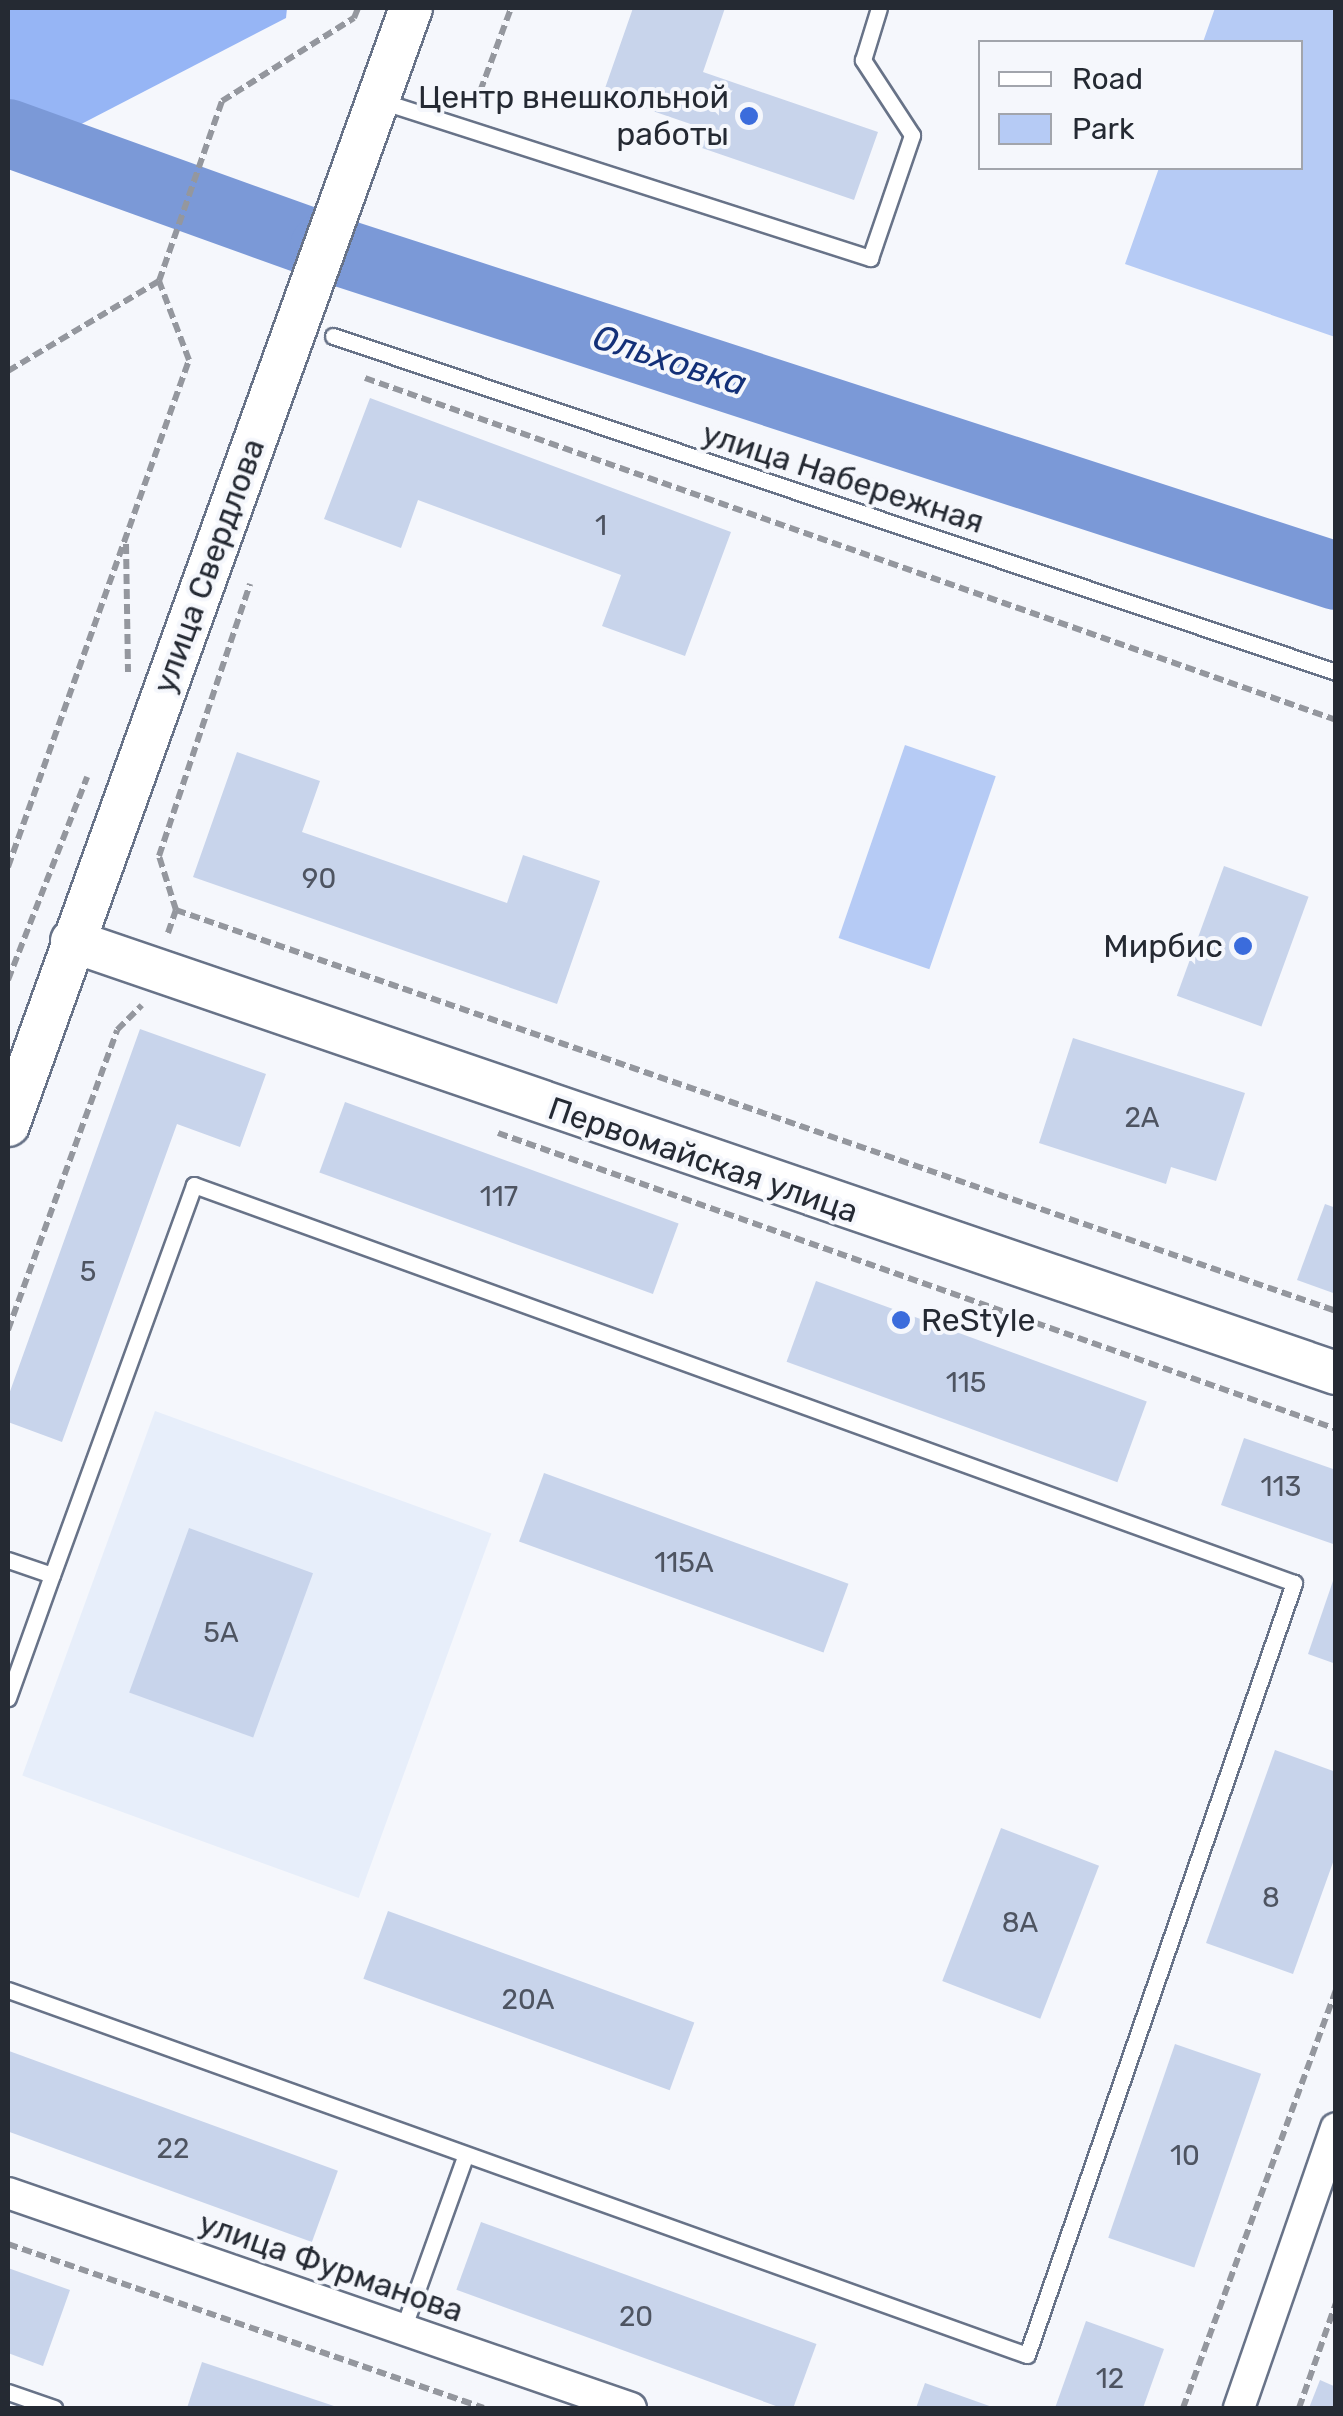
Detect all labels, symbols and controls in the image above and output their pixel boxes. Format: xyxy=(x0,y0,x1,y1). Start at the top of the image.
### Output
legend xyxy=(978,40,1303,170)
text: Road xyxy=(1072,61,1143,97)
place label: Центр внешкольной работы xyxy=(418,79,729,154)
marker: Центр внешкольной работы xyxy=(738,105,760,127)
text: Park xyxy=(1072,111,1134,147)
water label: Ольховка xyxy=(588,316,752,404)
street label: улица Набережная xyxy=(697,414,989,542)
street label: улица Свердлова xyxy=(145,434,273,698)
house number: 1 xyxy=(595,509,607,543)
house number: 90 xyxy=(302,862,336,896)
place label: Мирбис xyxy=(1103,927,1223,965)
marker: Мирбис xyxy=(1232,935,1254,957)
street label: Первомайская улица xyxy=(543,1089,863,1231)
house number: 2А xyxy=(1124,1101,1160,1135)
house number: 117 xyxy=(480,1180,518,1214)
house number: 5 xyxy=(80,1255,96,1289)
place label: ReStyle xyxy=(921,1301,1035,1339)
marker: ReStyle xyxy=(890,1309,912,1331)
house number: 115 xyxy=(946,1366,986,1400)
house number: 113 xyxy=(1261,1470,1301,1504)
house number: 115А xyxy=(654,1546,714,1580)
house number: 5А xyxy=(203,1616,239,1650)
house number: 8 xyxy=(1262,1881,1280,1915)
house number: 8А xyxy=(1002,1906,1038,1940)
house number: 20А xyxy=(502,1983,554,2017)
house number: 22 xyxy=(157,2132,189,2166)
house number: 10 xyxy=(1170,2139,1200,2173)
street label: улица Фурманова xyxy=(194,2204,468,2330)
house number: 20 xyxy=(619,2300,653,2334)
house number: 12 xyxy=(1096,2362,1124,2396)

